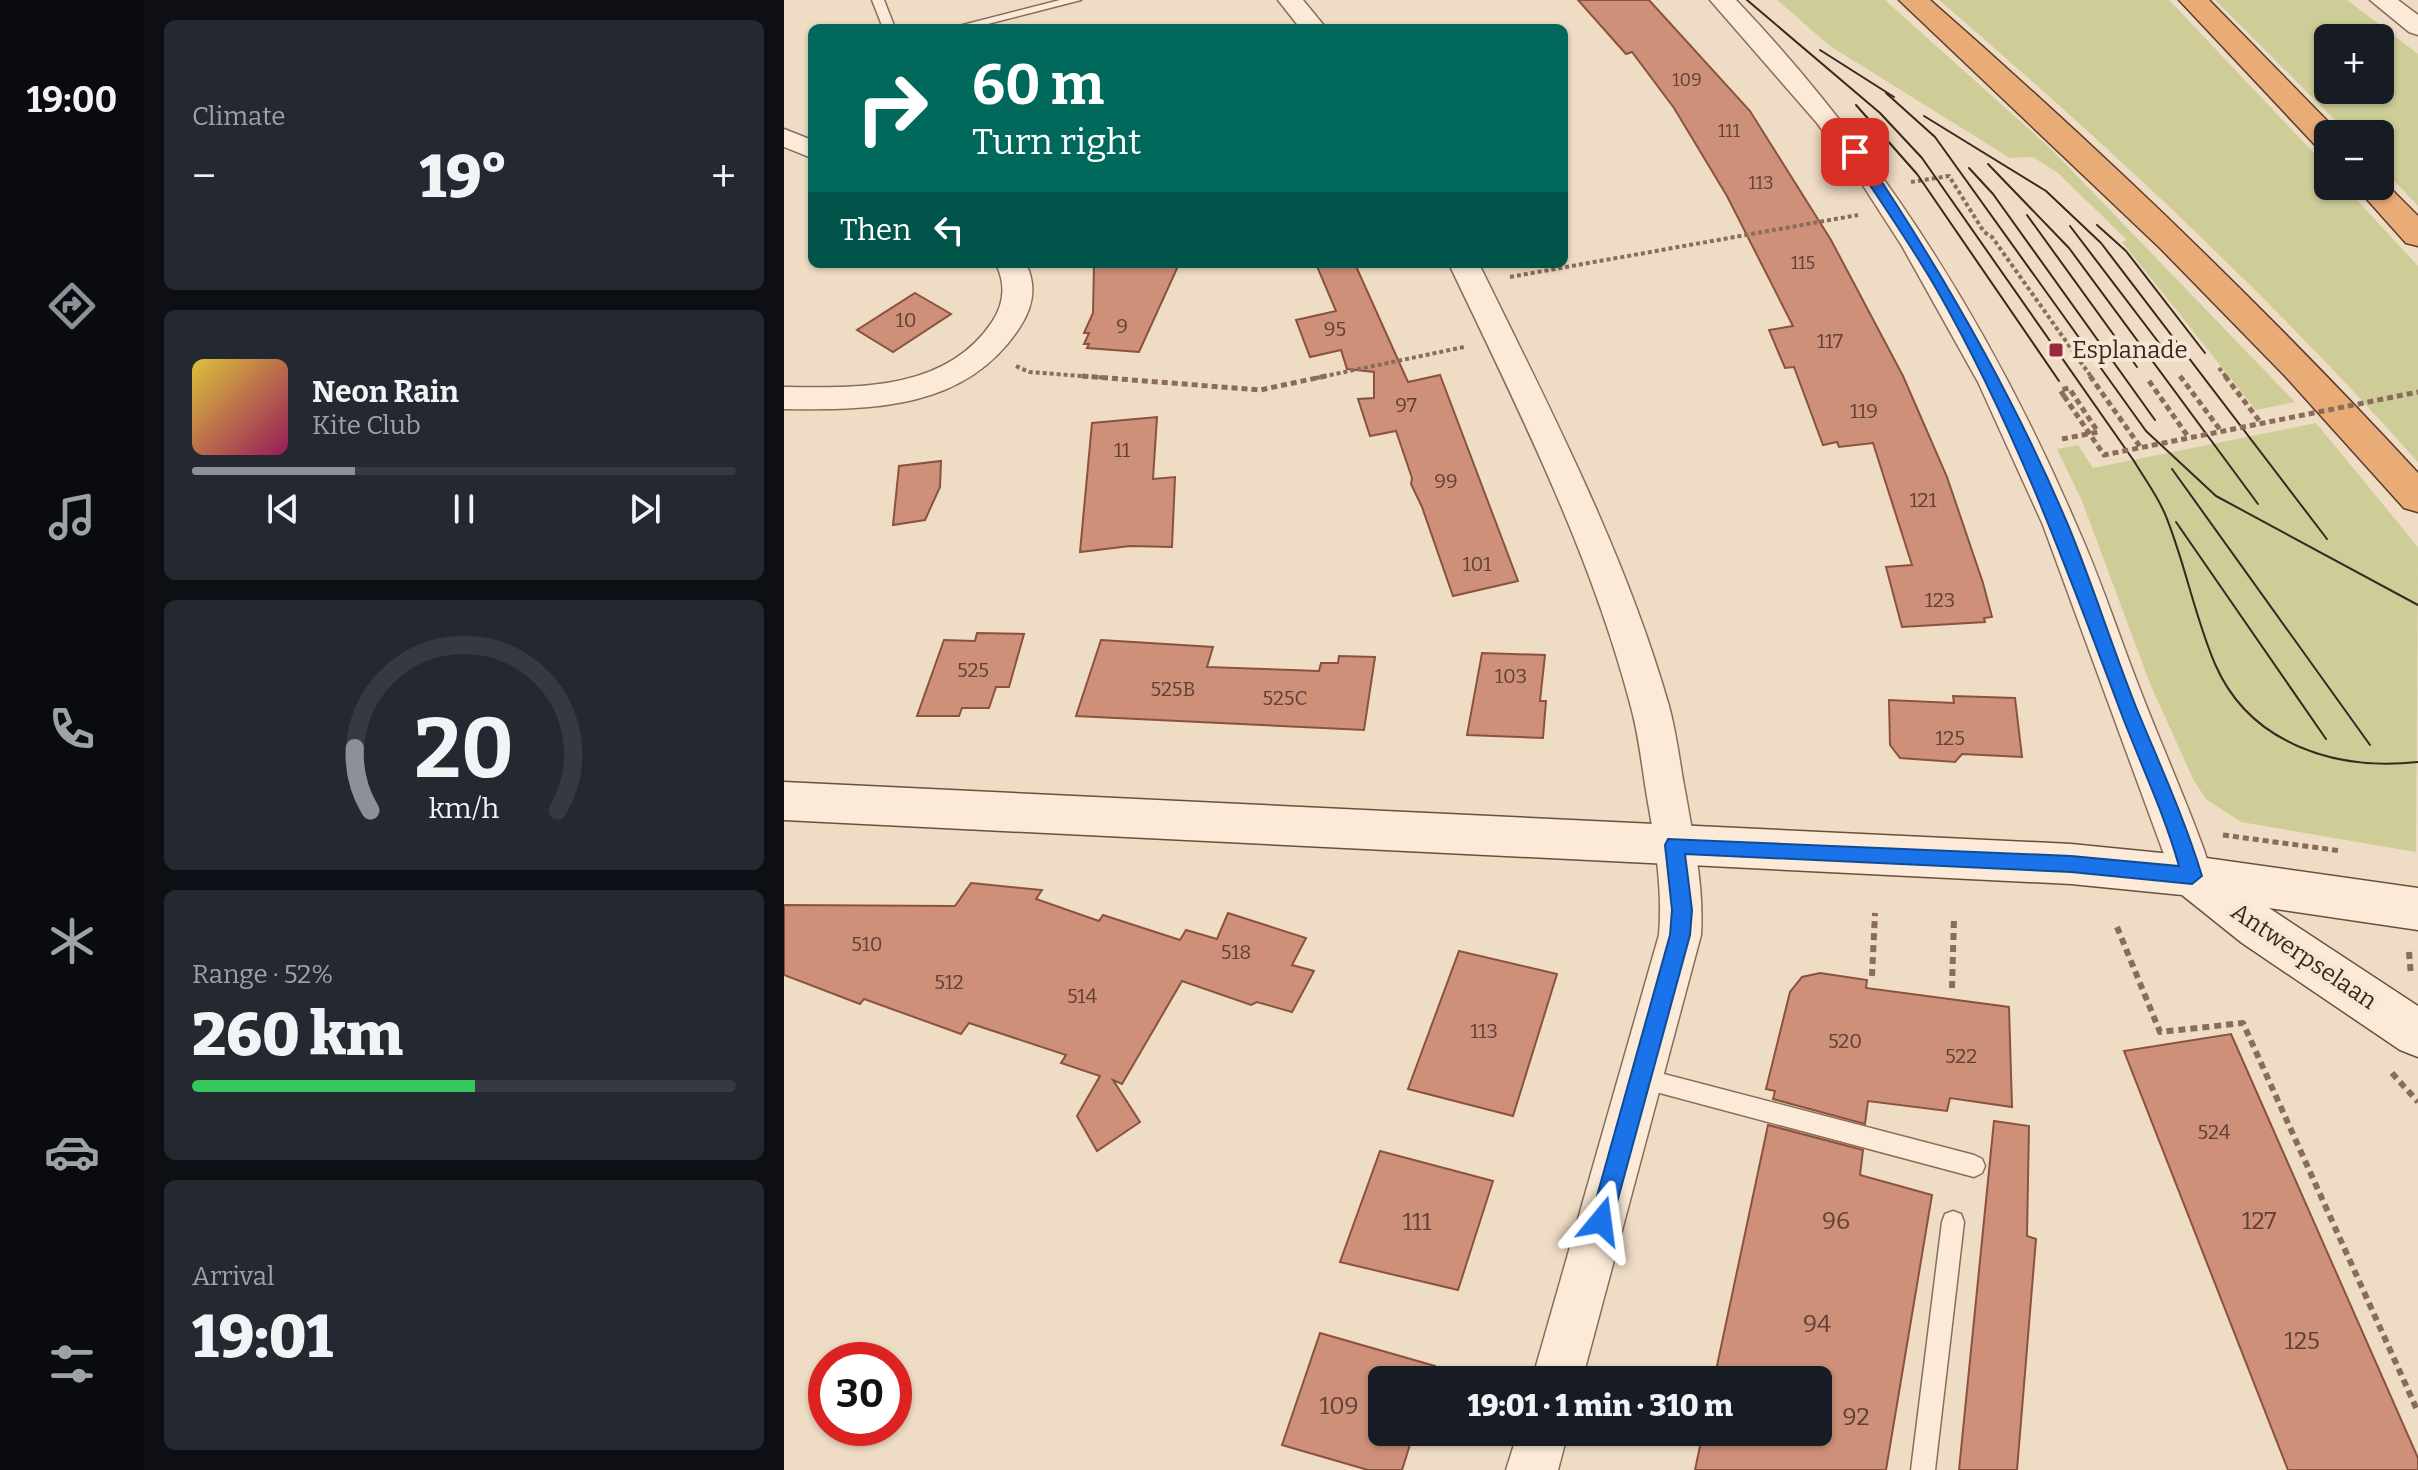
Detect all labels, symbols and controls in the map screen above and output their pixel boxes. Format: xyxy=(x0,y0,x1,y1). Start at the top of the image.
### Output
map controls xyxy=(2314,24,2394,200)
button: + xyxy=(2314,24,2394,104)
text: 60 m xyxy=(972,52,1104,119)
icon: right xyxy=(840,56,944,160)
house number: 109 xyxy=(1672,69,1702,91)
text: 19:00 xyxy=(27,78,117,122)
text: Climate xyxy=(192,101,286,132)
pin xyxy=(1821,118,1889,186)
text: Turn right xyxy=(972,120,1141,164)
house number: 111 xyxy=(1718,120,1741,142)
button: − xyxy=(2314,120,2394,200)
icon: arrive xyxy=(1833,130,1877,174)
text: 19° xyxy=(419,141,508,213)
text: − xyxy=(192,150,216,203)
text: + xyxy=(711,150,736,203)
house number: 113 xyxy=(1749,172,1773,194)
icon: left xyxy=(927,208,971,252)
text: Then xyxy=(840,212,911,248)
house number: 115 xyxy=(1791,252,1815,274)
icon: directions xyxy=(44,278,100,334)
house number: 10 xyxy=(896,308,916,332)
house number: 9 xyxy=(1116,314,1128,338)
house number: 95 xyxy=(1324,317,1346,341)
house number: 117 xyxy=(1817,329,1843,353)
place label: Esplanade xyxy=(2072,336,2188,364)
marker: Esplanade xyxy=(2047,341,2065,359)
text: Neon Rain xyxy=(312,374,459,410)
house number: 97 xyxy=(1395,393,1417,417)
house number: 119 xyxy=(1850,399,1878,423)
text: Kite Club xyxy=(312,410,421,441)
house number: 11 xyxy=(1114,438,1130,462)
house number: 99 xyxy=(1434,469,1458,493)
icon: previous xyxy=(261,487,305,531)
icon: pause xyxy=(442,487,486,531)
icon: next xyxy=(623,487,667,531)
house number: 121 xyxy=(1909,488,1937,512)
icon: music xyxy=(44,489,100,545)
house number: 101 xyxy=(1463,552,1492,576)
house number: 123 xyxy=(1925,588,1955,612)
house number: 525 xyxy=(957,658,989,682)
house number: 103 xyxy=(1495,664,1527,688)
house number: 525B xyxy=(1151,677,1195,701)
house number: 525C xyxy=(1263,686,1307,710)
text: 20 xyxy=(414,699,514,799)
icon: phone xyxy=(44,701,100,757)
house number: 125 xyxy=(1935,726,1965,750)
text: km/h xyxy=(429,791,500,826)
street label: Antwerpselaan xyxy=(2226,897,2382,1015)
icon: climate xyxy=(44,913,100,969)
house number: 510 xyxy=(851,932,883,956)
house number: 518 xyxy=(1221,940,1251,964)
text: Range · 52% xyxy=(192,959,333,990)
house number: 512 xyxy=(934,970,964,994)
house number: 514 xyxy=(1067,984,1097,1008)
text: 260 km xyxy=(192,999,403,1071)
house number: 113 xyxy=(1470,1019,1498,1043)
house number: 520 xyxy=(1828,1029,1862,1053)
house number: 522 xyxy=(1945,1044,1977,1068)
house number: 524 xyxy=(2198,1120,2231,1144)
icon: car xyxy=(44,1124,100,1180)
position arrow xyxy=(1559,1179,1643,1263)
house number: 96 xyxy=(1822,1207,1850,1235)
house number: 127 xyxy=(2242,1207,2276,1235)
house number: 111 xyxy=(1402,1208,1432,1236)
text: Arrival xyxy=(192,1261,274,1292)
text: 19:01 xyxy=(192,1301,333,1373)
house number: 94 xyxy=(1803,1310,1831,1338)
house number: 125 xyxy=(2284,1327,2320,1355)
icon: filters xyxy=(44,1336,100,1392)
speed limit sign: 30 xyxy=(808,1342,912,1446)
text: 19:01 · 1 min · 310 m xyxy=(1467,1388,1733,1424)
house number: 109 xyxy=(1319,1392,1359,1420)
house number: 92 xyxy=(1842,1403,1870,1431)

